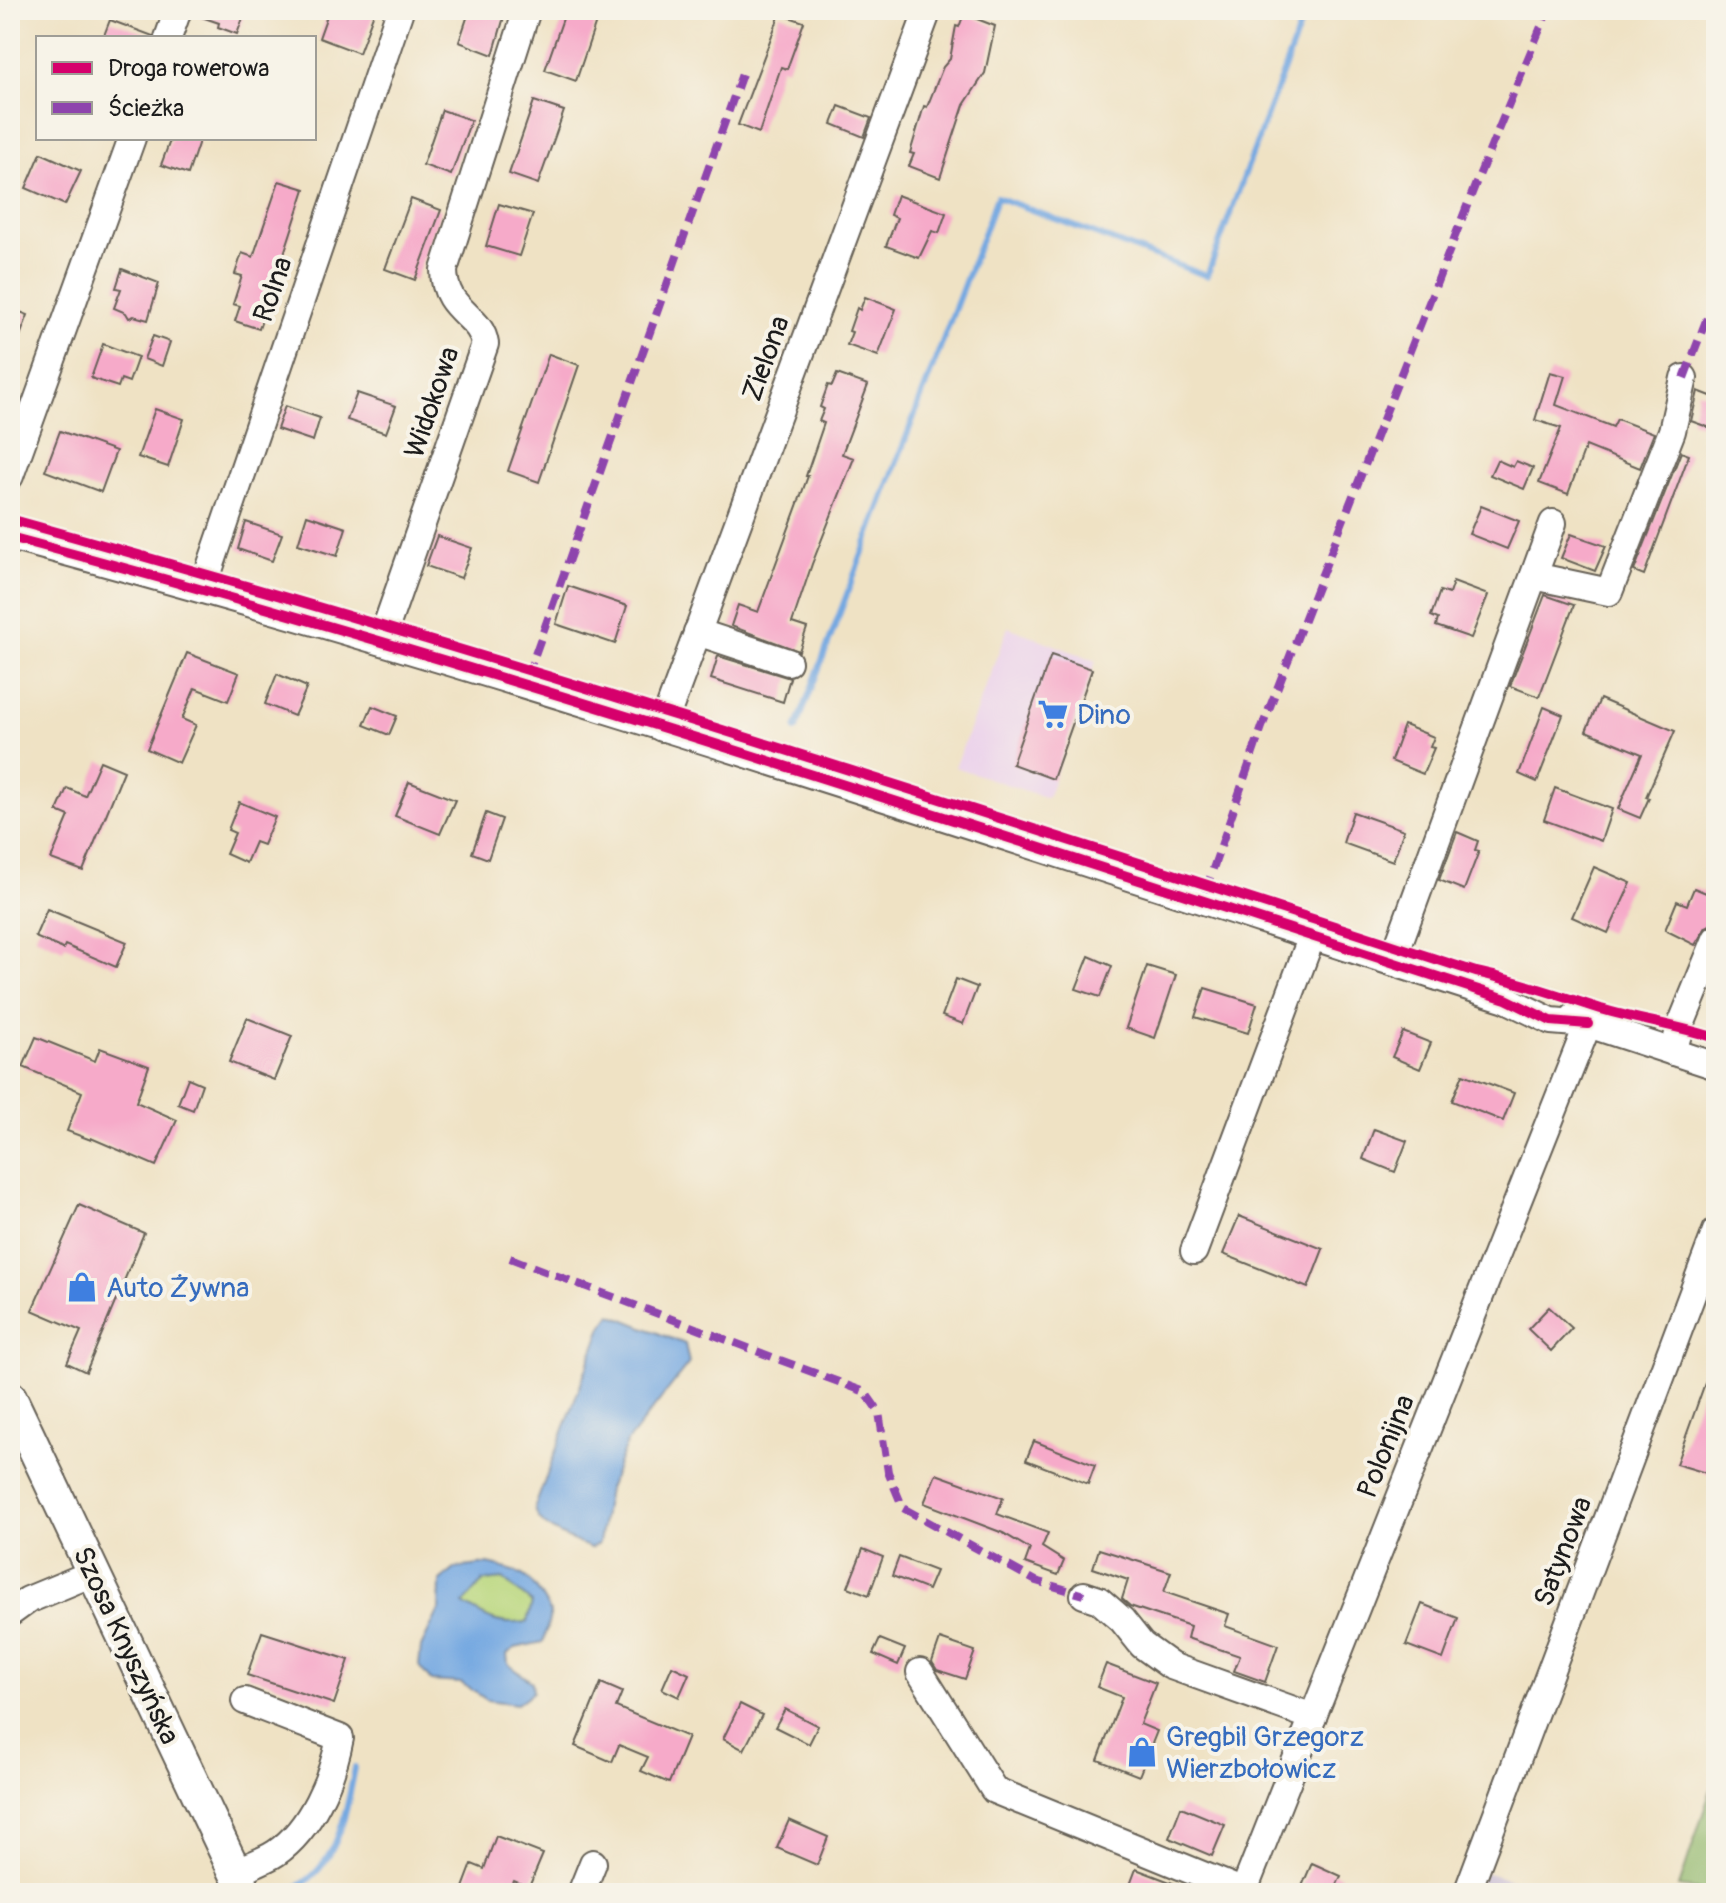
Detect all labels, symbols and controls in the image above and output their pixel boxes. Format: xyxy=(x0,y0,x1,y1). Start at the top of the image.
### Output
legend xyxy=(36,36,316,140)
text: Droga rowerowa xyxy=(108,54,269,83)
text: Ścieżka xyxy=(108,94,184,123)
street label: Rolna xyxy=(246,252,301,327)
street label: Zielona xyxy=(735,311,798,406)
street label: Widokowa xyxy=(397,342,468,463)
supermarket icon: Dino xyxy=(1036,697,1070,731)
place label: Dino xyxy=(1077,698,1131,733)
shop icon: Auto Żywna xyxy=(65,1270,99,1304)
place label: Auto Żywna xyxy=(106,1271,249,1306)
street label: Polonijna xyxy=(1350,1390,1423,1503)
street label: Satynowa xyxy=(1526,1492,1600,1611)
street label: Szosa Knyszyńska xyxy=(65,1541,187,1750)
place label: Gregbil Grzegorz Wierzbołowicz xyxy=(1166,1720,1364,1787)
shop icon: Gregbil Grzegorz Wierzbołowicz xyxy=(1125,1735,1159,1769)

